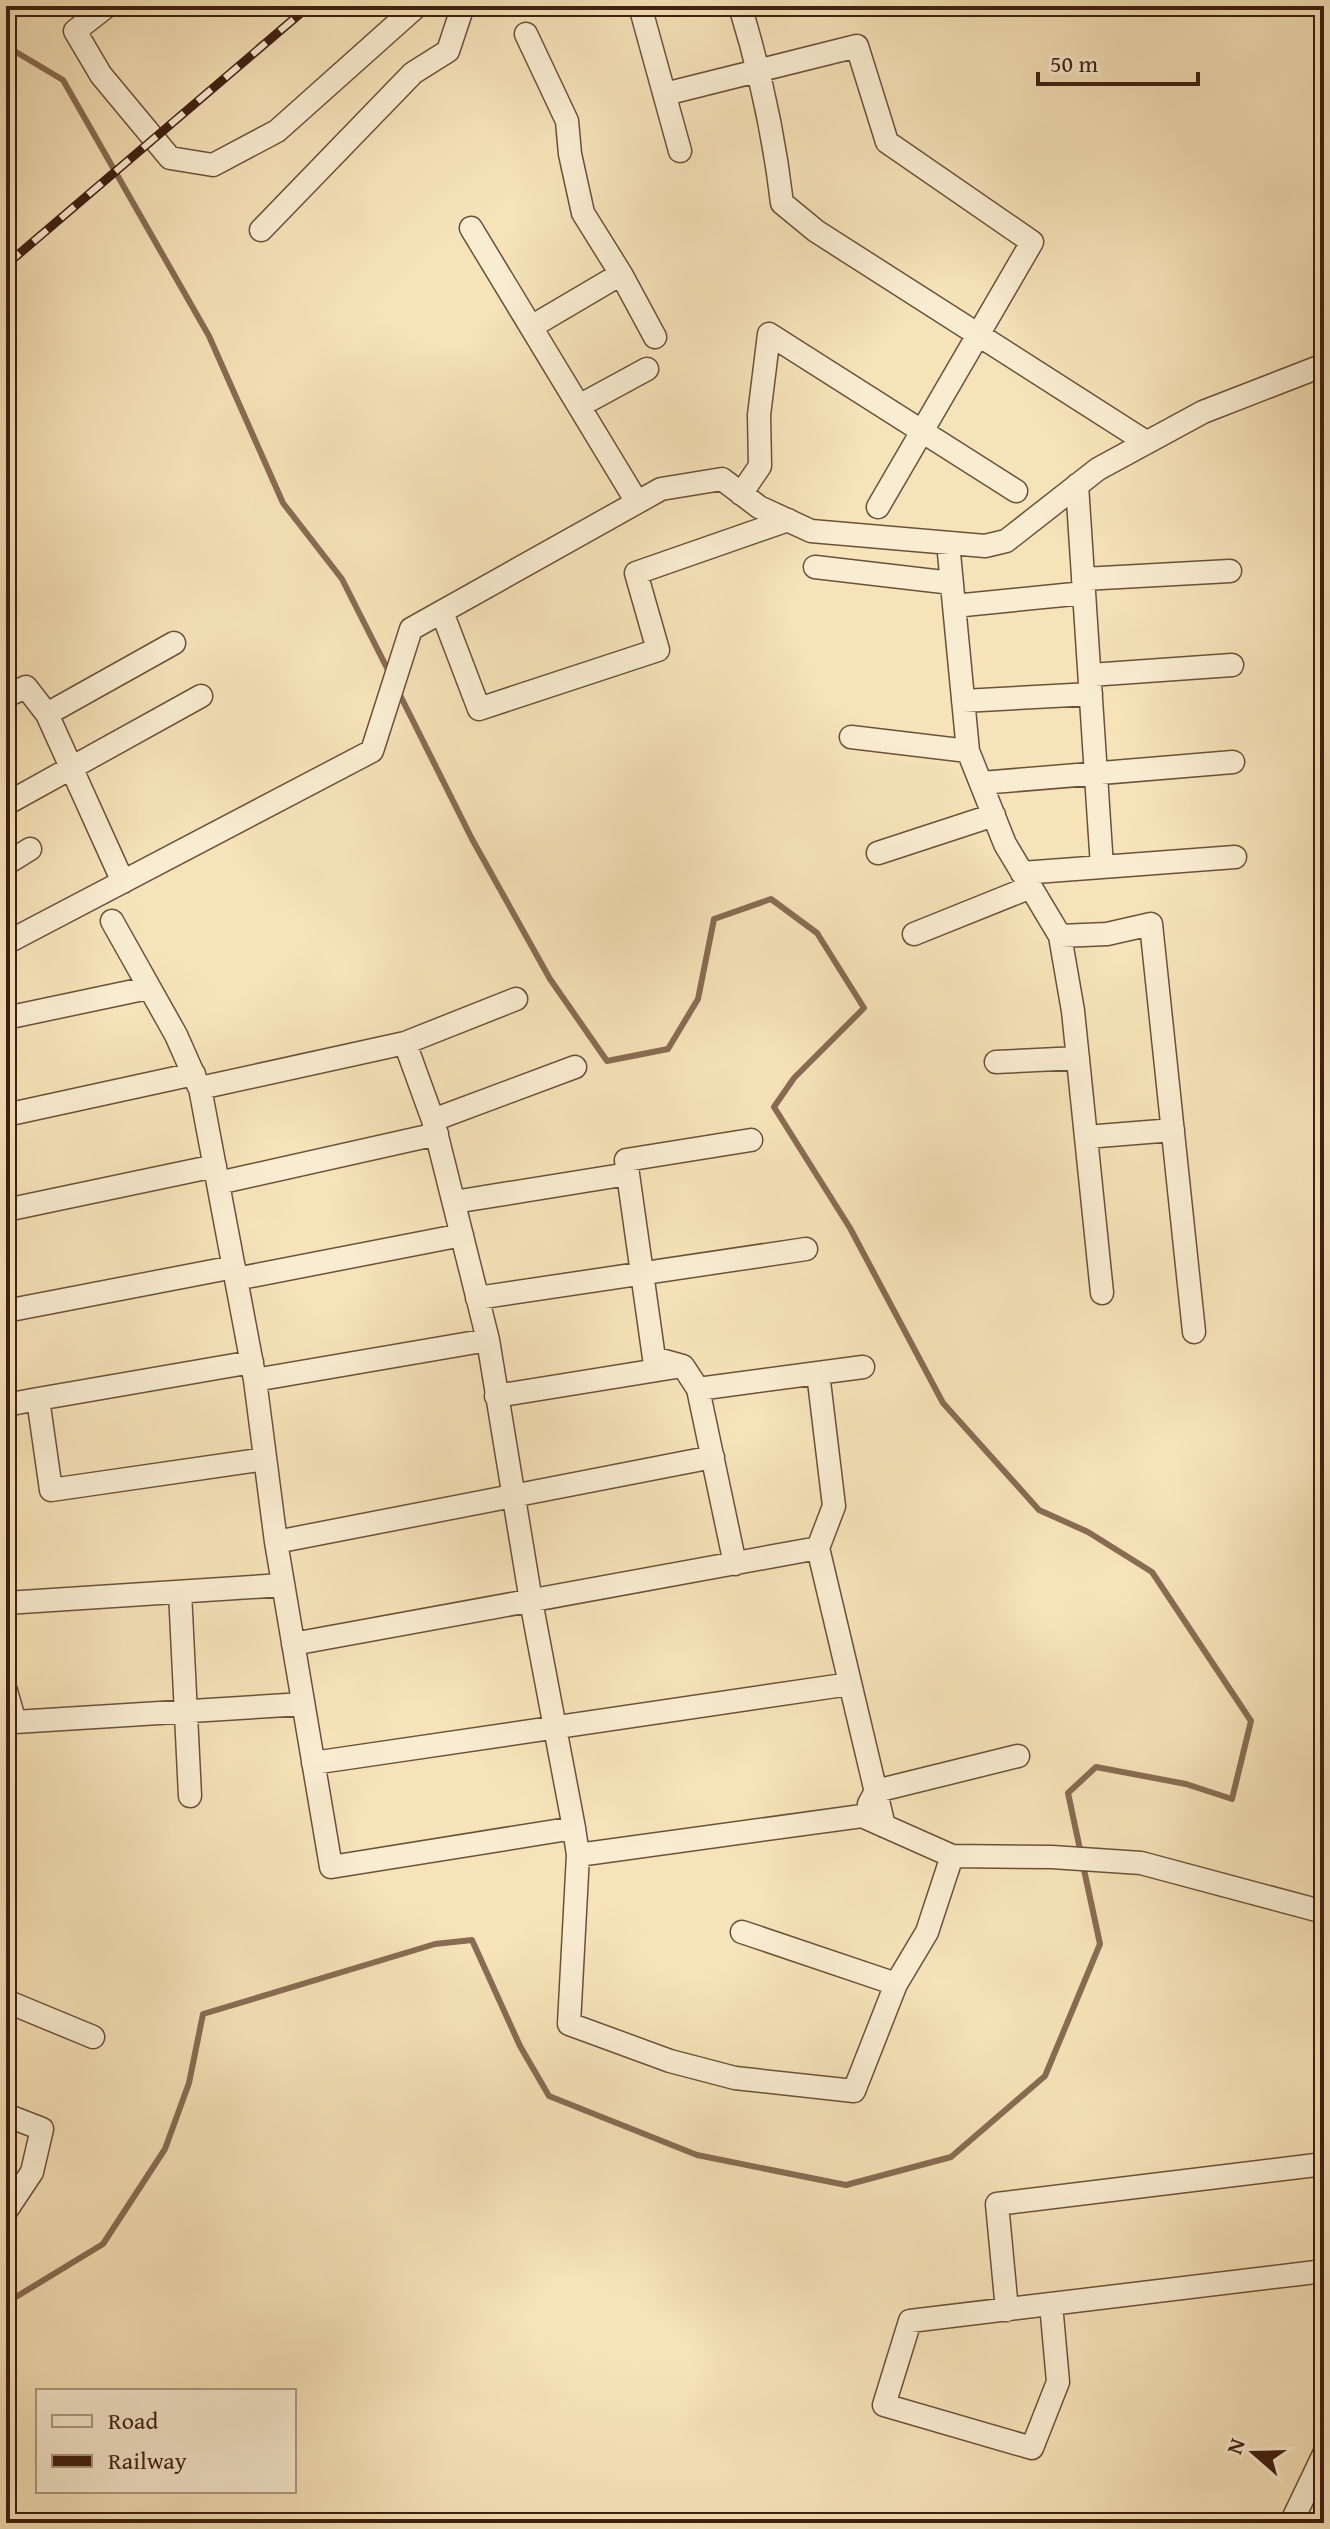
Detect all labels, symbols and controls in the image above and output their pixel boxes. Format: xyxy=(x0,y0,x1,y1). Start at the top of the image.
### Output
scale bar xyxy=(1038,36,1198,86)
text: 50 m xyxy=(1050,46,1098,81)
legend xyxy=(36,2389,296,2493)
text: Road xyxy=(108,2403,158,2438)
north arrow xyxy=(1214,2413,1294,2493)
text: N xyxy=(1218,2434,1253,2459)
text: Railway xyxy=(108,2443,187,2478)

